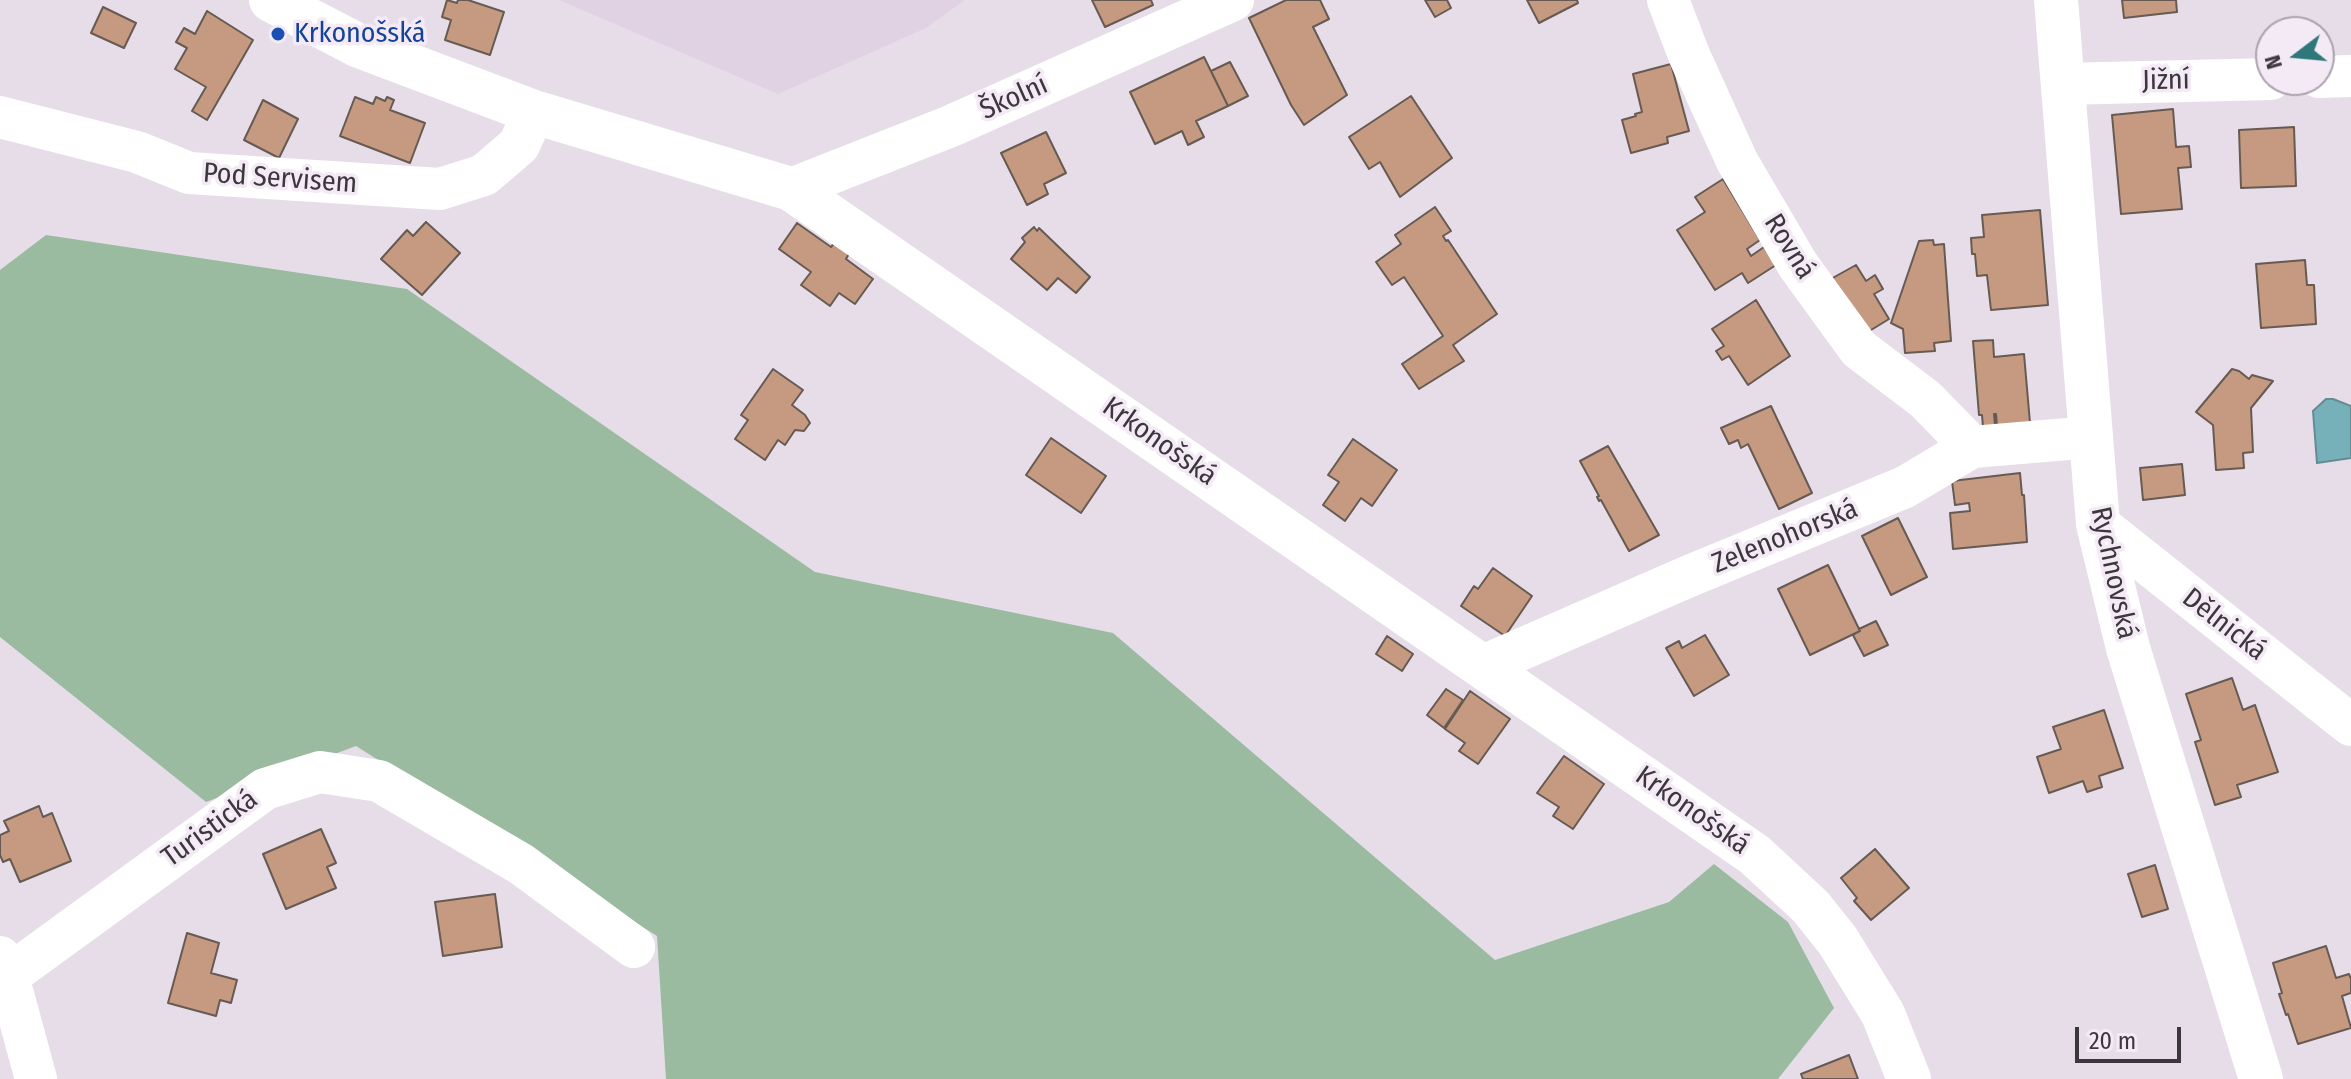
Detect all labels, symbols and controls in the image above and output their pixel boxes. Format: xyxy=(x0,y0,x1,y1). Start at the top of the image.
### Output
north arrow xyxy=(2255,16,2335,96)
place label: Krkonošská xyxy=(294,17,426,51)
marker: Krkonošská xyxy=(269,25,287,43)
text: N xyxy=(2259,52,2288,72)
street label: Jižní xyxy=(2142,64,2190,98)
street label: Školní xyxy=(975,68,1053,128)
street label: Pod Servisem xyxy=(202,157,358,201)
street label: Rovná xyxy=(1756,208,1822,286)
street label: Krkonošská xyxy=(1095,391,1223,493)
street label: Zelenohorská xyxy=(1707,493,1863,581)
street label: Rychnovská xyxy=(2083,504,2143,642)
street label: Dělnická xyxy=(2175,582,2273,668)
street label: Krkonošská xyxy=(1628,760,1756,862)
street label: Turistická xyxy=(156,783,264,875)
scale bar xyxy=(2079,1011,2185,1061)
text: 20 m xyxy=(2089,1027,2136,1055)

